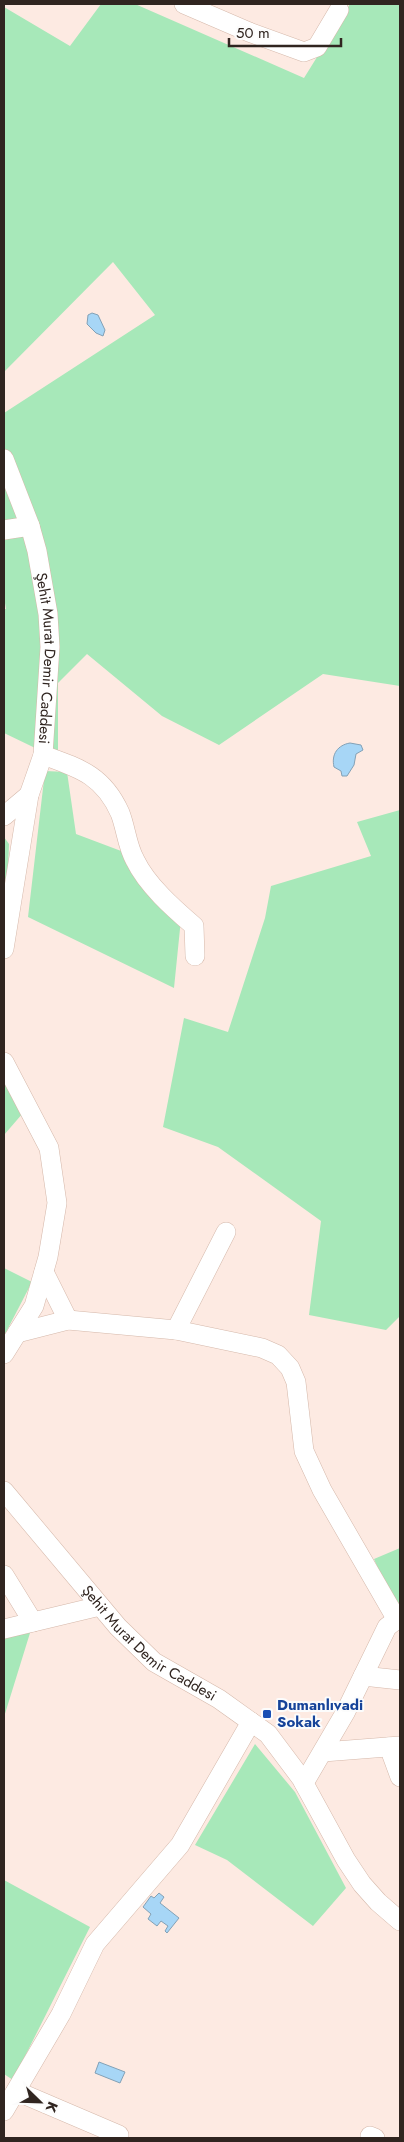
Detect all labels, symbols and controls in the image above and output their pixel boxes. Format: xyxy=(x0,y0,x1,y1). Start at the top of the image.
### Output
scale bar xyxy=(229,15,342,47)
text: 50 m xyxy=(236,22,270,44)
street label: Şehit Murat Demir Caddesi xyxy=(30,571,61,745)
street label: Şehit Murat Demir Caddesi xyxy=(77,1581,221,1706)
place label: Dumanlıvadi Sokak xyxy=(277,1694,363,1733)
marker: Dumanlıvadi Sokak xyxy=(261,1708,273,1720)
north arrow xyxy=(15,2077,65,2127)
text: K xyxy=(41,2099,63,2116)

